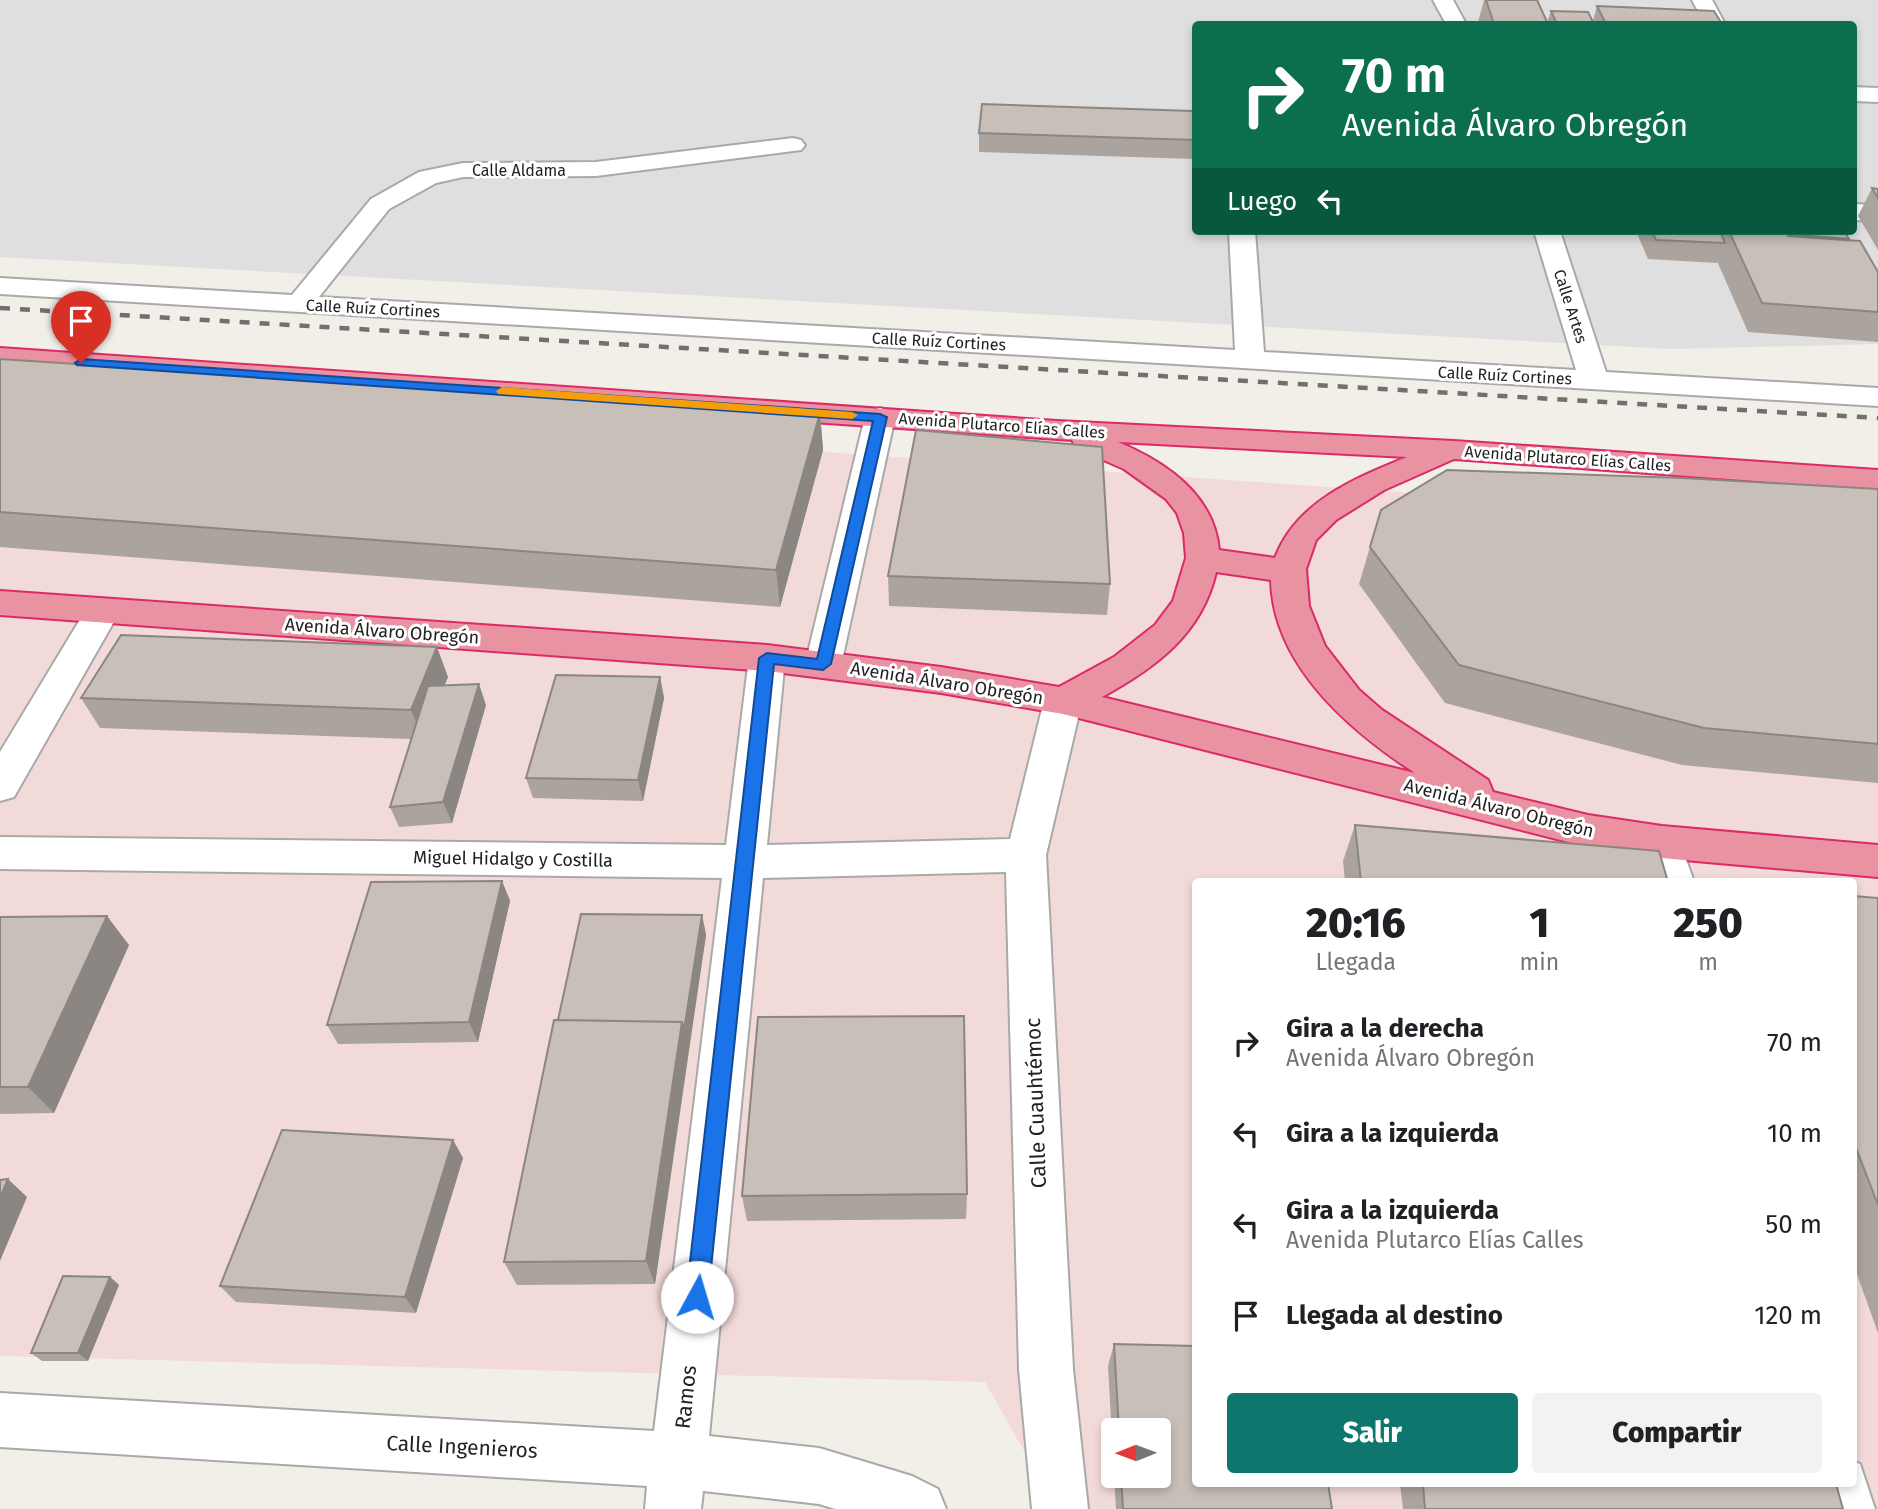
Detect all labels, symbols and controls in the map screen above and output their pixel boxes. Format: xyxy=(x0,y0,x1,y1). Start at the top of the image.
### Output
text: 70 m xyxy=(1342,46,1446,105)
icon: right xyxy=(1227,49,1318,140)
text: Avenida Álvaro Obregón xyxy=(1342,106,1688,144)
street label: Calle Aldama xyxy=(472,161,566,180)
icon: left xyxy=(1311,182,1349,220)
text: Luego xyxy=(1227,186,1297,217)
street label: Calle Artes xyxy=(1550,267,1591,346)
pin xyxy=(51,291,111,363)
street label: Calle Ruíz Cortines xyxy=(305,295,441,322)
icon: arrive xyxy=(62,302,100,340)
street label: Calle Ruíz Cortines xyxy=(871,328,1007,355)
street label: Calle Ruíz Cortines xyxy=(1437,362,1573,389)
street label: Avenida Plutarco Elías Calles xyxy=(898,409,1106,442)
street label: Avenida Plutarco Elías Calles xyxy=(1464,442,1672,475)
street label: Avenida Álvaro Obregón xyxy=(284,612,480,649)
street label: Avenida Álvaro Obregón xyxy=(849,656,1045,709)
street label: Avenida Álvaro Obregón xyxy=(1402,773,1596,842)
street label: Miguel Hidalgo y Costilla xyxy=(413,846,613,872)
text: 20:16 xyxy=(1306,898,1406,948)
text: 1 xyxy=(1529,898,1549,948)
text: 250 xyxy=(1673,898,1743,948)
text: Llegada xyxy=(1315,948,1396,976)
text: min xyxy=(1520,948,1559,976)
text: m xyxy=(1698,948,1718,976)
text: Gira a la derecha xyxy=(1286,1013,1484,1044)
street label: Calle Cuauhtémoc xyxy=(1020,1017,1052,1189)
icon: right xyxy=(1227,1024,1265,1062)
text: 70 m xyxy=(1767,1027,1822,1058)
text: Avenida Álvaro Obregón xyxy=(1286,1044,1535,1072)
icon: left xyxy=(1227,1115,1265,1153)
text: Gira a la izquierda xyxy=(1286,1118,1499,1149)
text: 10 m xyxy=(1767,1118,1822,1149)
text: Gira a la izquierda xyxy=(1286,1195,1499,1226)
icon: left xyxy=(1227,1206,1265,1244)
text: 50 m xyxy=(1765,1209,1822,1240)
text: Avenida Plutarco Elías Calles xyxy=(1286,1226,1583,1254)
position arrow xyxy=(660,1260,734,1334)
icon: arrive xyxy=(1227,1297,1265,1335)
text: Llegada al destino xyxy=(1286,1300,1503,1331)
text: 120 m xyxy=(1754,1300,1822,1331)
street label: Ramos xyxy=(670,1364,702,1430)
button: Salir xyxy=(1227,1393,1518,1473)
button: Compartir xyxy=(1532,1393,1822,1473)
north arrow xyxy=(1101,1418,1171,1488)
map controls xyxy=(1101,1418,1171,1488)
street label: Calle Ingenieros xyxy=(386,1430,539,1464)

